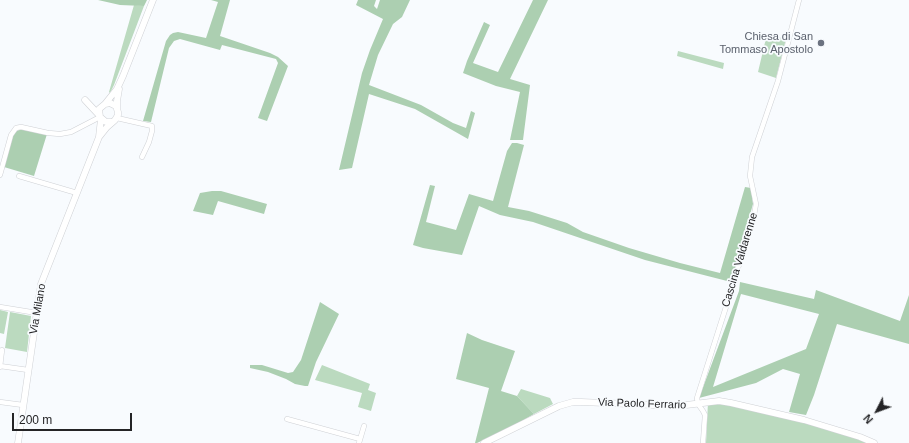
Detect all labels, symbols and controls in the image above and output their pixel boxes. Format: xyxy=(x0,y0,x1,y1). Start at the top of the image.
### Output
place label: Chiesa di San Tommaso Apostolo xyxy=(719,30,813,56)
marker: Chiesa di San Tommaso Apostolo xyxy=(816,38,826,48)
street label: Cascina Valdarenne xyxy=(719,211,761,309)
street label: Via Milano xyxy=(27,283,49,335)
north arrow xyxy=(857,391,897,431)
street label: Via Paolo Ferrario xyxy=(598,396,686,412)
scale bar xyxy=(14,405,134,431)
text: N xyxy=(861,412,875,426)
text: 200 m xyxy=(19,413,52,427)

